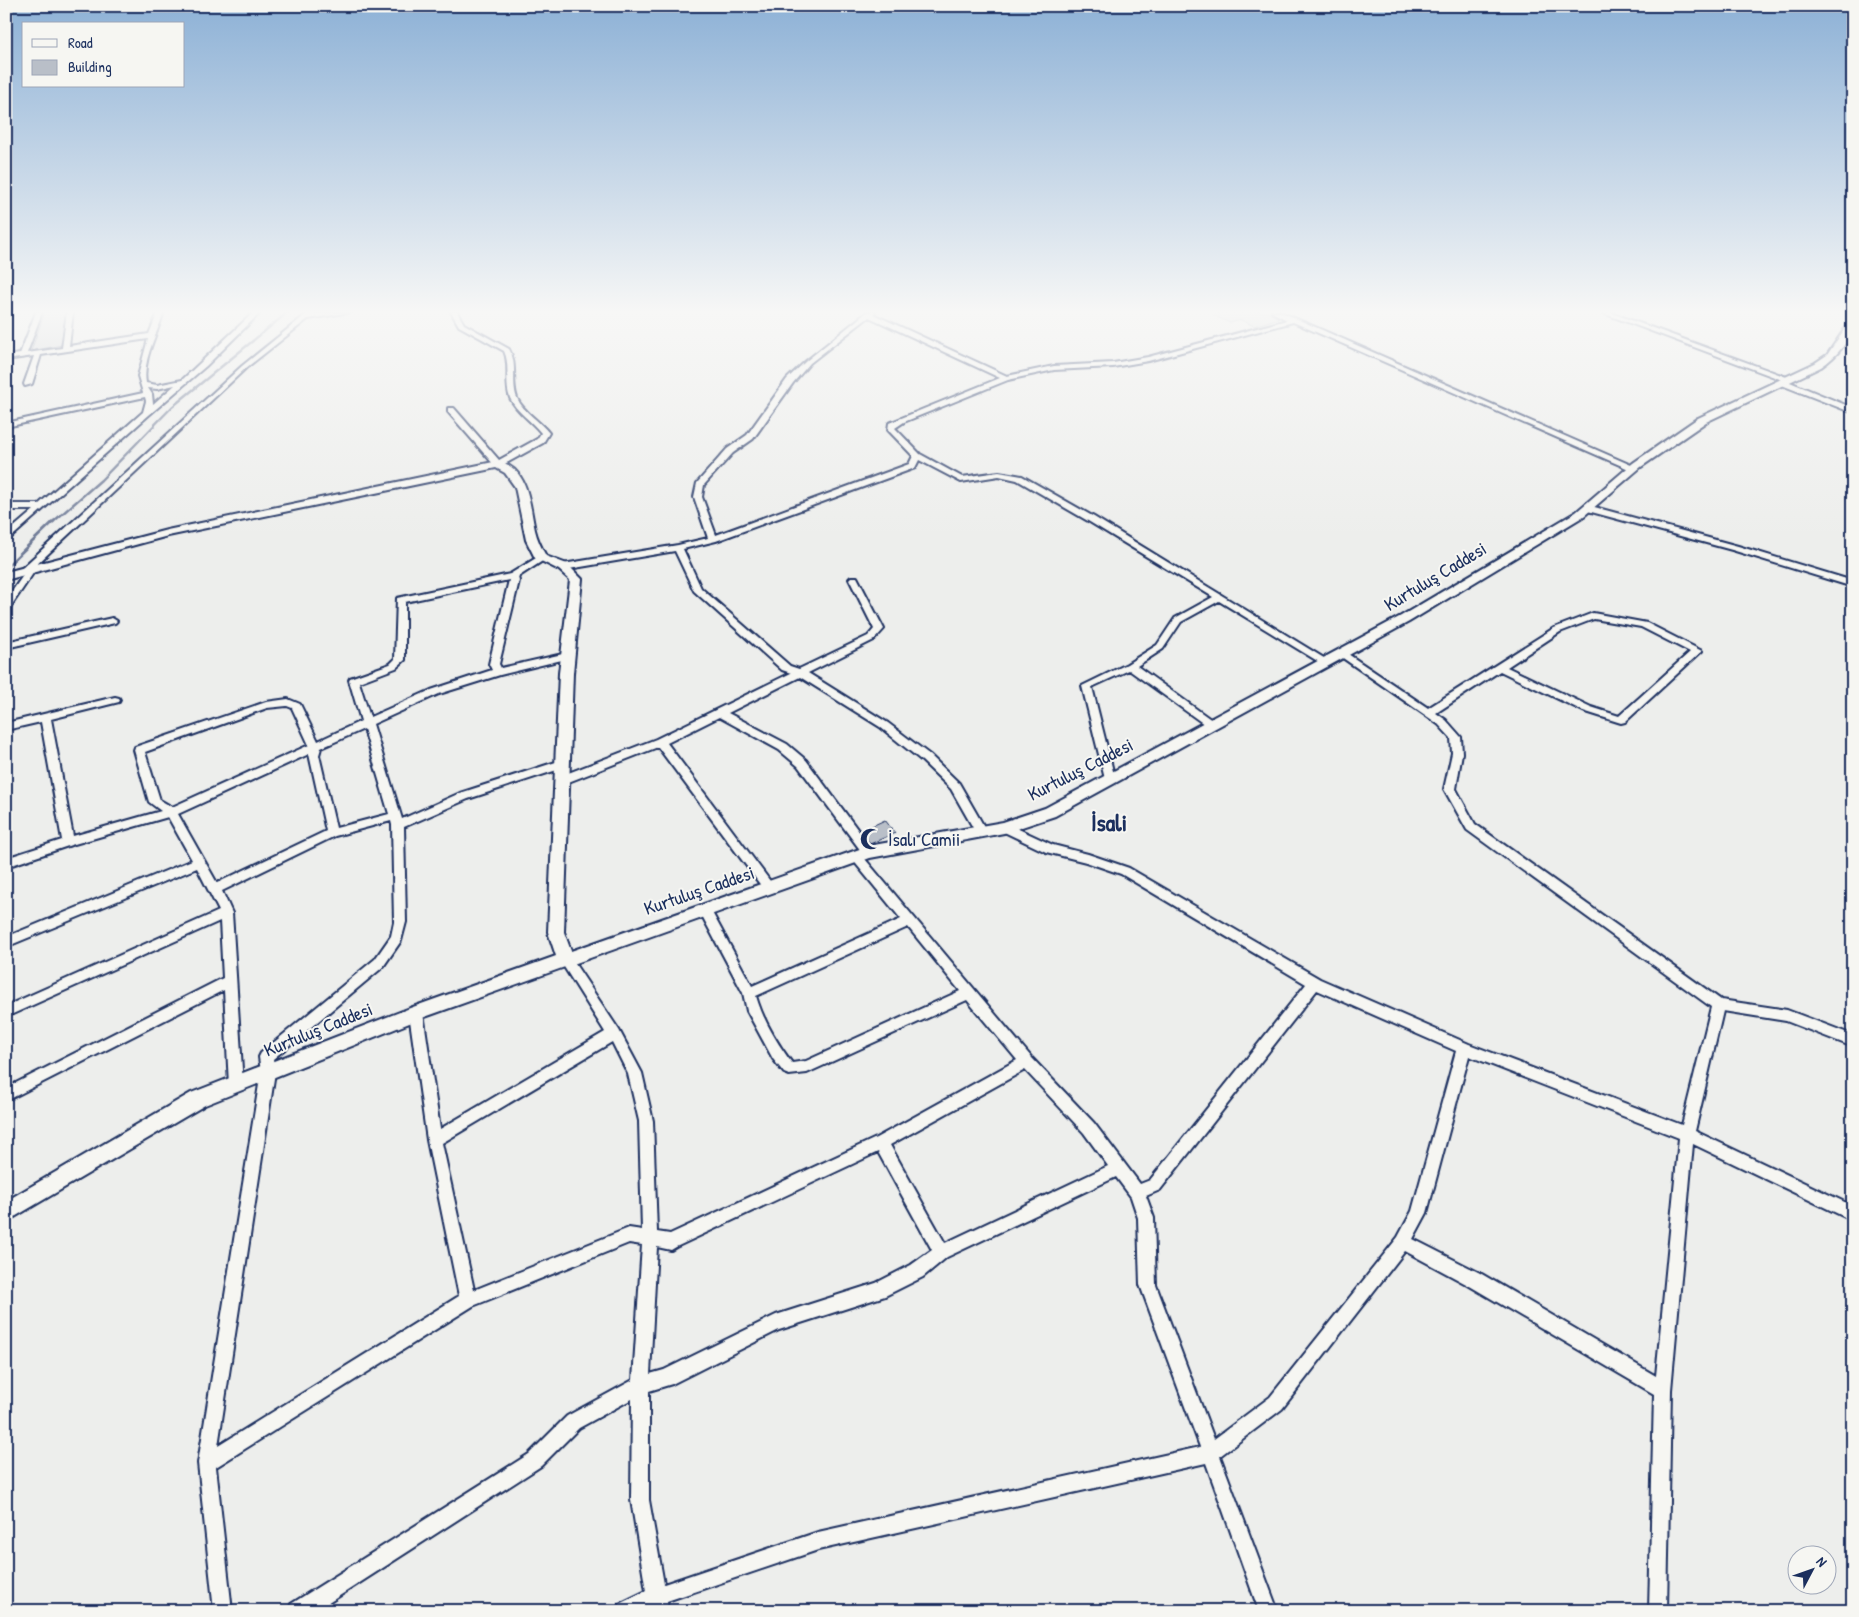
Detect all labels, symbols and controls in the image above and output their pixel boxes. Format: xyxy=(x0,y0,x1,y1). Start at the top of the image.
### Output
legend xyxy=(22,22,185,88)
text: Road xyxy=(68,32,93,53)
text: Building xyxy=(68,56,112,77)
street label: Kurtuluş Caddesi xyxy=(1379,535,1491,617)
street label: Kurtuluş Caddesi xyxy=(1023,731,1137,807)
district label: İsali xyxy=(1091,806,1127,838)
mosque icon: İsalı Camii xyxy=(858,826,884,852)
place label: İsalı Camii xyxy=(888,826,960,852)
street label: Kurtuluş Caddesi xyxy=(640,859,758,921)
street label: Kurtuluş Caddesi xyxy=(260,995,376,1063)
north arrow xyxy=(1786,1544,1836,1594)
text: N xyxy=(1813,1552,1832,1571)

